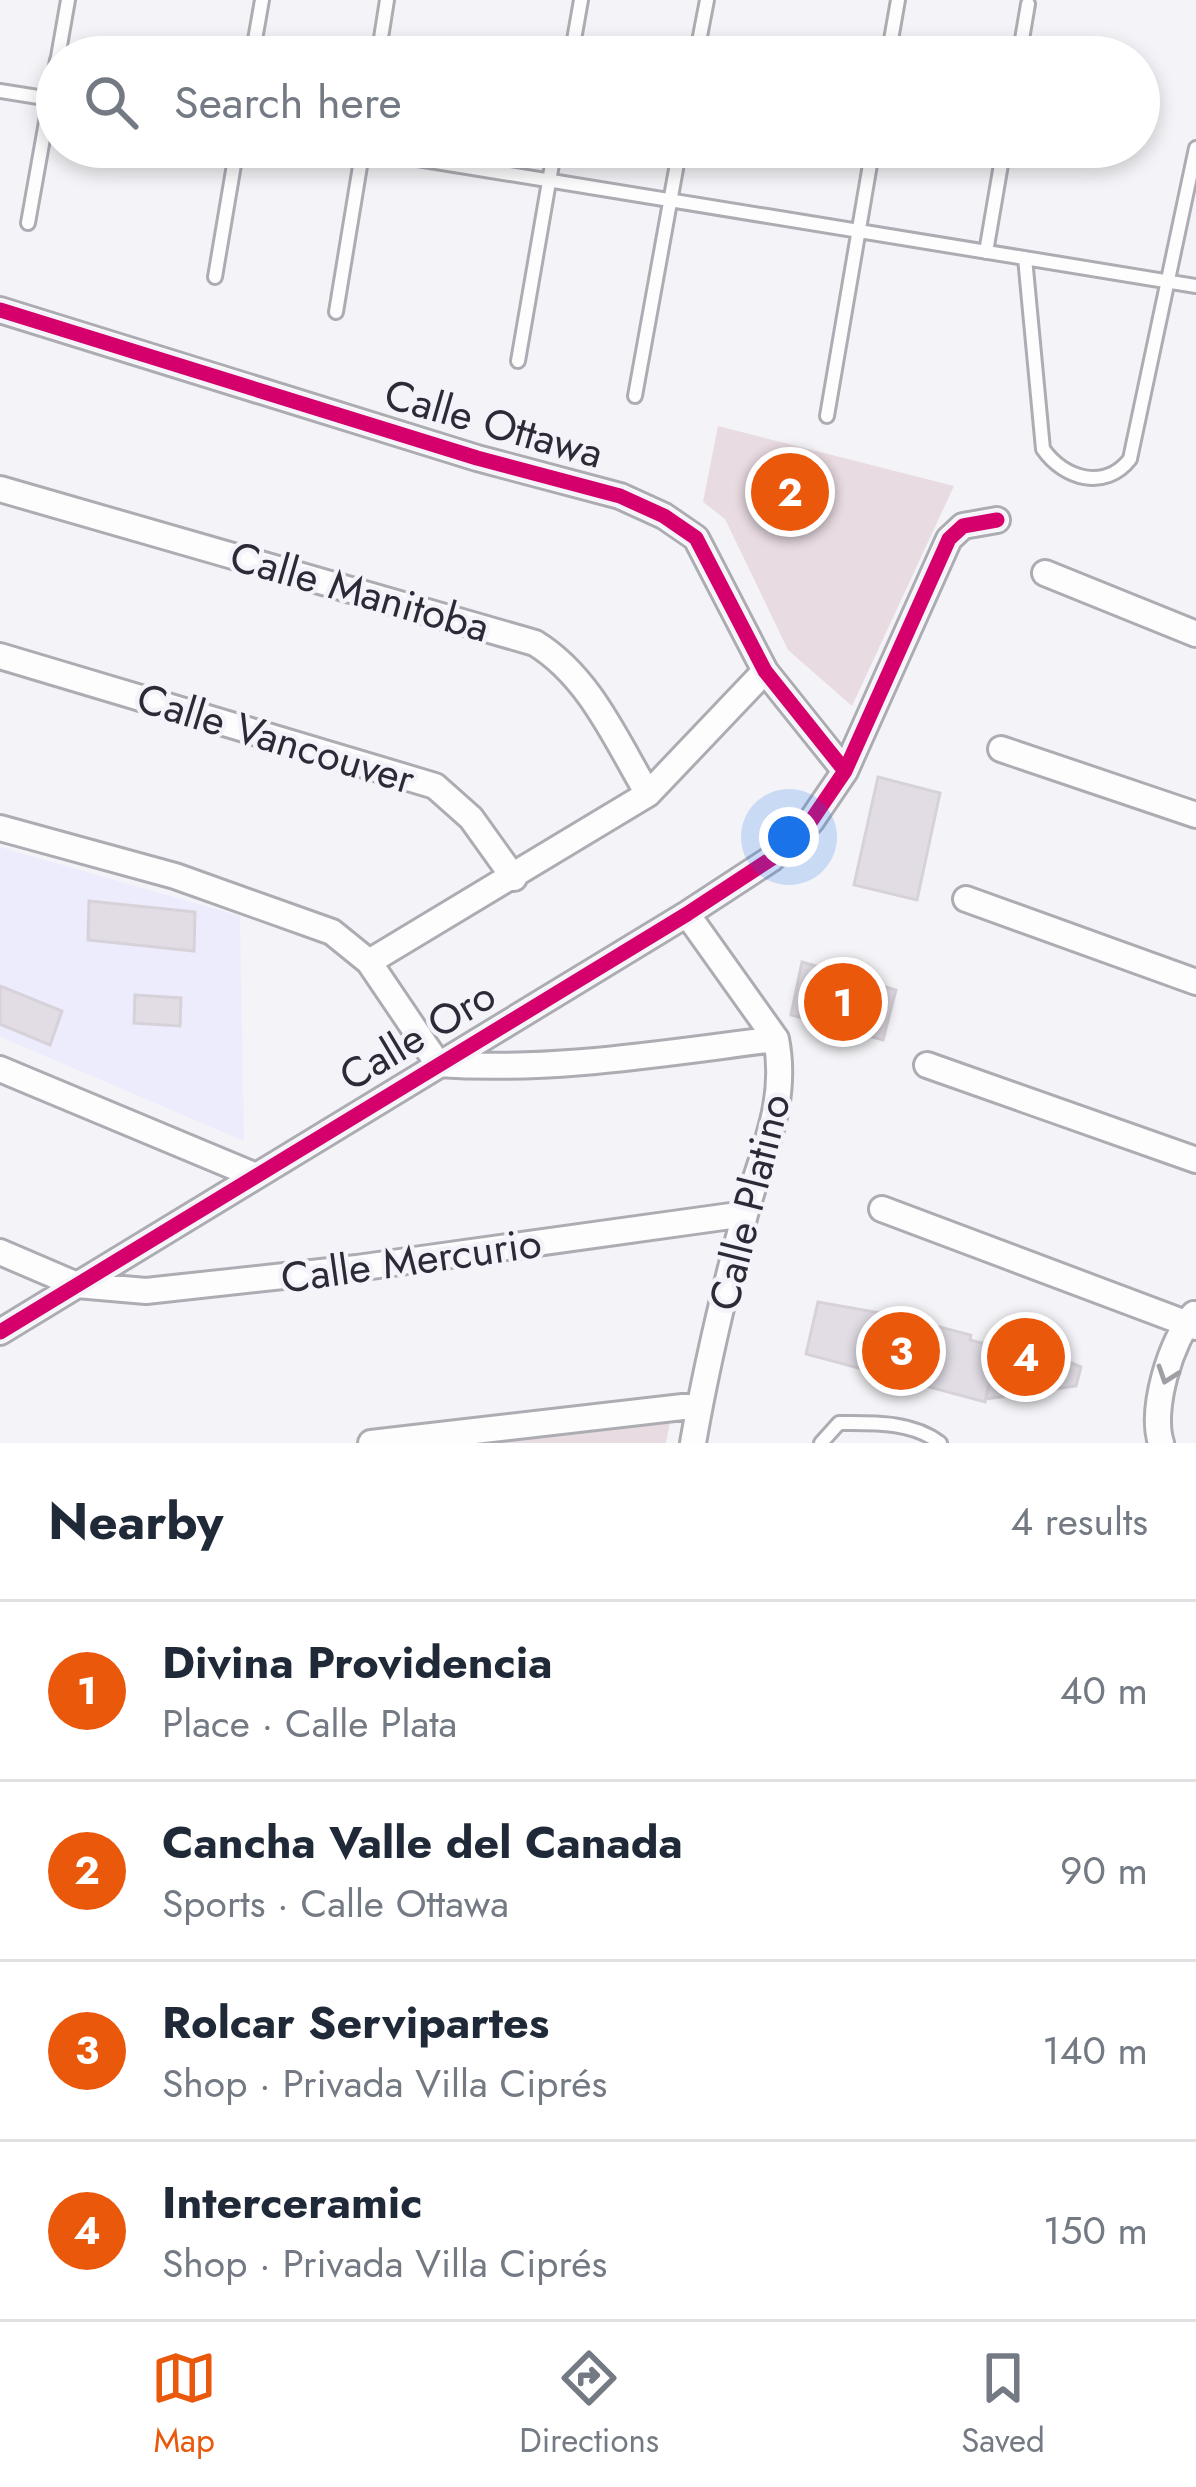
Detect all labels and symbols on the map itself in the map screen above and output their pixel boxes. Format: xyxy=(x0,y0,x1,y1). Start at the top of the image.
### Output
street label: Calle Ottawa xyxy=(377,363,610,484)
pin: 2 xyxy=(751,447,829,537)
street label: Calle Manitoba xyxy=(223,525,497,658)
street label: Calle Vancouver xyxy=(130,667,423,810)
your location xyxy=(759,807,819,867)
pin: 1 xyxy=(804,957,882,1047)
street label: Calle Oro xyxy=(328,965,507,1106)
street label: Calle Platino xyxy=(693,1087,806,1317)
street label: Calle Mercurio xyxy=(277,1212,545,1309)
pin: 3 xyxy=(862,1306,940,1396)
pin: 4 xyxy=(987,1312,1065,1402)
one-way arrow xyxy=(1157,1363,1181,1384)

